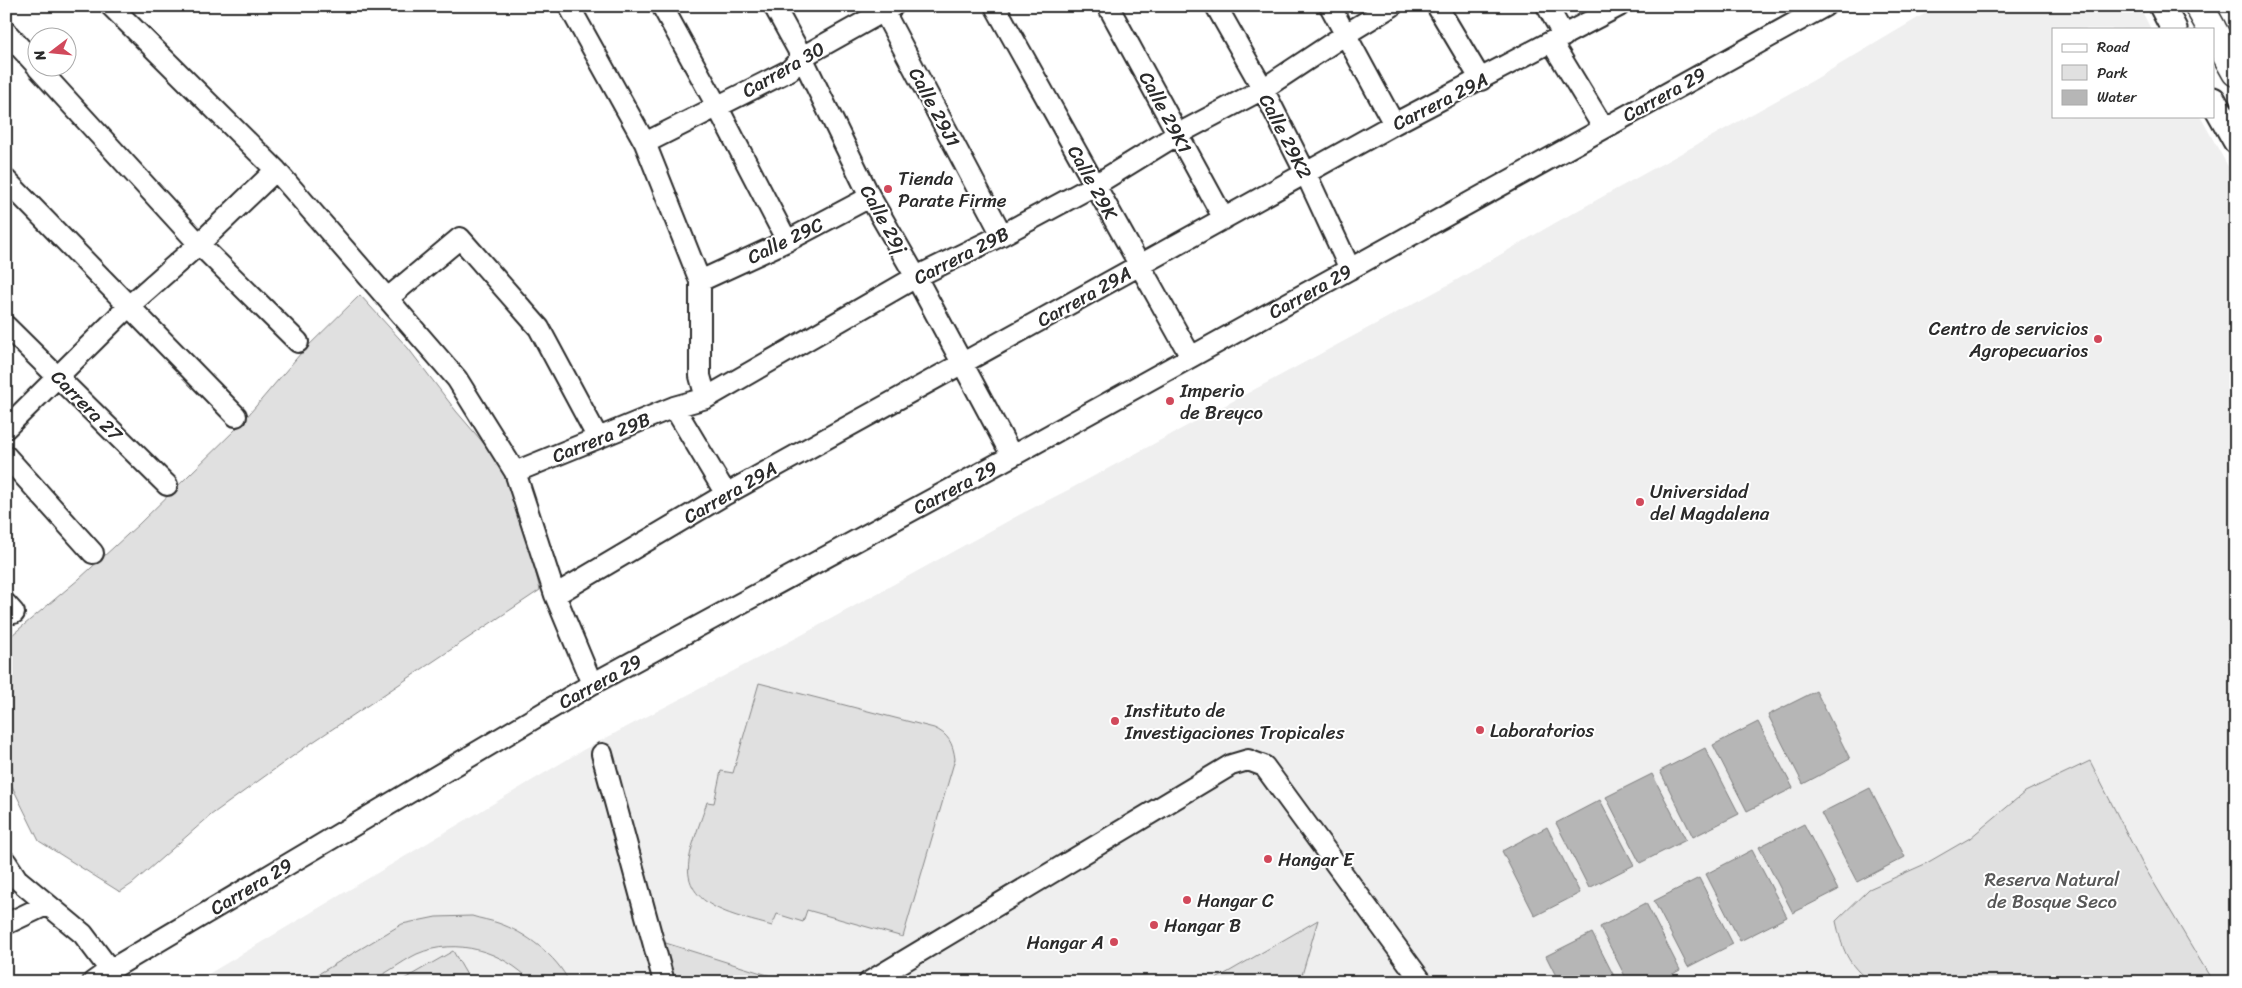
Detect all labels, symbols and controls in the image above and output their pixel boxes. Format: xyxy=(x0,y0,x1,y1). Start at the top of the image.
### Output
north arrow xyxy=(28,28,78,78)
legend xyxy=(2052,28,2214,118)
street label: Carrera 30 xyxy=(735,32,831,107)
text: Road xyxy=(2097,34,2130,60)
text: N xyxy=(27,47,54,65)
street label: Carrera 29 xyxy=(1616,58,1712,131)
text: Park xyxy=(2097,60,2128,86)
street label: Calle 29J1 xyxy=(900,61,969,153)
street label: Carrera 29A xyxy=(1386,63,1494,140)
street label: Calle 29K1 xyxy=(1130,65,1201,159)
text: Water xyxy=(2097,84,2137,110)
street label: Calle 29K2 xyxy=(1250,88,1321,185)
street label: Calle 29K xyxy=(1058,139,1127,227)
place label: Tienda Parate Firme xyxy=(898,162,1007,217)
street label: Calle 29j xyxy=(851,178,917,261)
marker: Tienda Parate Firme xyxy=(882,183,894,195)
street label: Calle 29C xyxy=(741,208,829,273)
street label: Carrera 29B xyxy=(908,217,1015,294)
street label: Carrera 29 xyxy=(1262,255,1358,328)
street label: Carrera 29A xyxy=(1031,257,1138,336)
place label: Centro de servicios Agropecuarios xyxy=(1929,312,2088,367)
marker: Centro de servicios Agropecuarios xyxy=(2092,333,2104,345)
street label: Carrera 27 xyxy=(43,362,131,450)
place label: Imperio de Breyco xyxy=(1179,374,1263,429)
marker: Imperio de Breyco xyxy=(1164,395,1176,407)
street label: Carrera 29B xyxy=(547,403,655,472)
street label: Carrera 29 xyxy=(907,451,1003,524)
street label: Carrera 29A xyxy=(677,452,784,533)
place label: Universidad del Magdalena xyxy=(1650,475,1770,530)
marker: Universidad del Magdalena xyxy=(1634,496,1646,508)
street label: Carrera 29 xyxy=(552,645,648,718)
place label: Instituto de Investigaciones Tropicales xyxy=(1124,694,1345,749)
place label: Laboratorios xyxy=(1490,714,1594,747)
marker: Instituto de Investigaciones Tropicales xyxy=(1109,715,1121,727)
marker: Laboratorios xyxy=(1474,724,1486,736)
place label: Hangar E xyxy=(1278,843,1355,876)
street label: Carrera 29 xyxy=(203,849,299,924)
marker: Hangar E xyxy=(1262,853,1274,865)
park label: Reserva Natural de Bosque Seco xyxy=(1985,863,2120,918)
place label: Hangar C xyxy=(1197,884,1274,917)
marker: Hangar C xyxy=(1181,894,1193,906)
place label: Hangar B xyxy=(1164,909,1241,942)
marker: Hangar B xyxy=(1148,919,1160,931)
place label: Hangar A xyxy=(1026,926,1104,959)
marker: Hangar A xyxy=(1108,936,1120,948)

